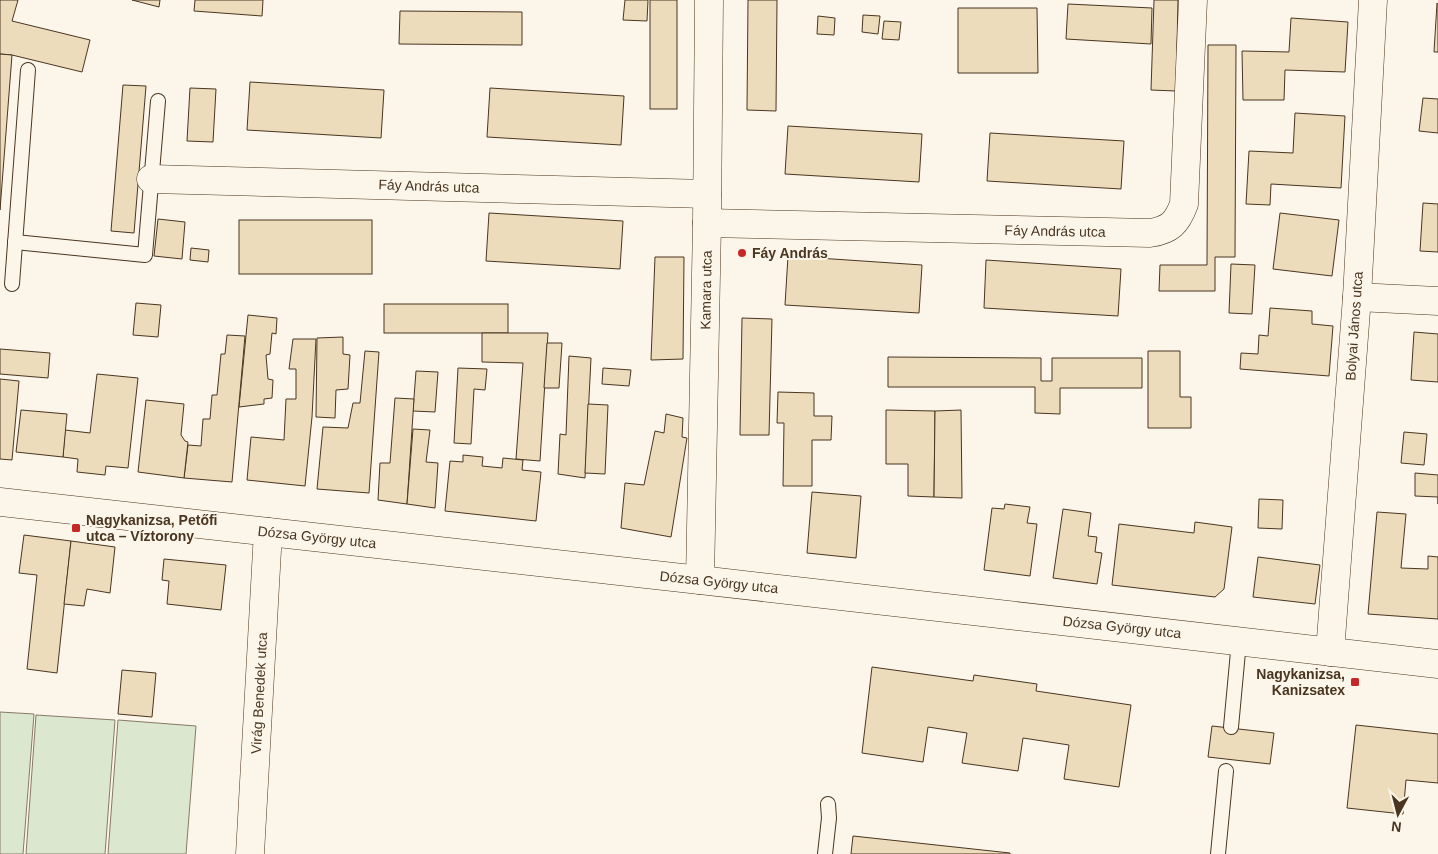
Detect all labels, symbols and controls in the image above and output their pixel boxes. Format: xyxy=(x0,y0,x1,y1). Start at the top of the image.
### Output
street label: Fáy András utca xyxy=(378,176,480,196)
street label: Fáy András utca xyxy=(1004,222,1106,240)
place label: Fáy András xyxy=(752,245,828,261)
marker: Fáy András xyxy=(736,247,748,259)
street label: Kamara utca xyxy=(697,250,715,330)
street label: Bolyai János utca xyxy=(1342,270,1366,381)
place label: Nagykanizsa, Petőfi utca – Víztorony xyxy=(86,512,218,544)
marker: Nagykanizsa, Petőfi utca – Víztorony xyxy=(70,522,82,534)
street label: Dózsa György utca xyxy=(257,523,377,551)
street label: Dózsa György utca xyxy=(659,568,779,596)
street label: Dózsa György utca xyxy=(1062,613,1182,641)
street label: Virág Benedek utca xyxy=(248,631,270,754)
place label: Nagykanizsa, Kanizsatex xyxy=(1256,666,1345,698)
marker: Nagykanizsa, Kanizsatex xyxy=(1349,676,1361,688)
north arrow xyxy=(1373,789,1423,839)
text: N xyxy=(1390,818,1402,835)

